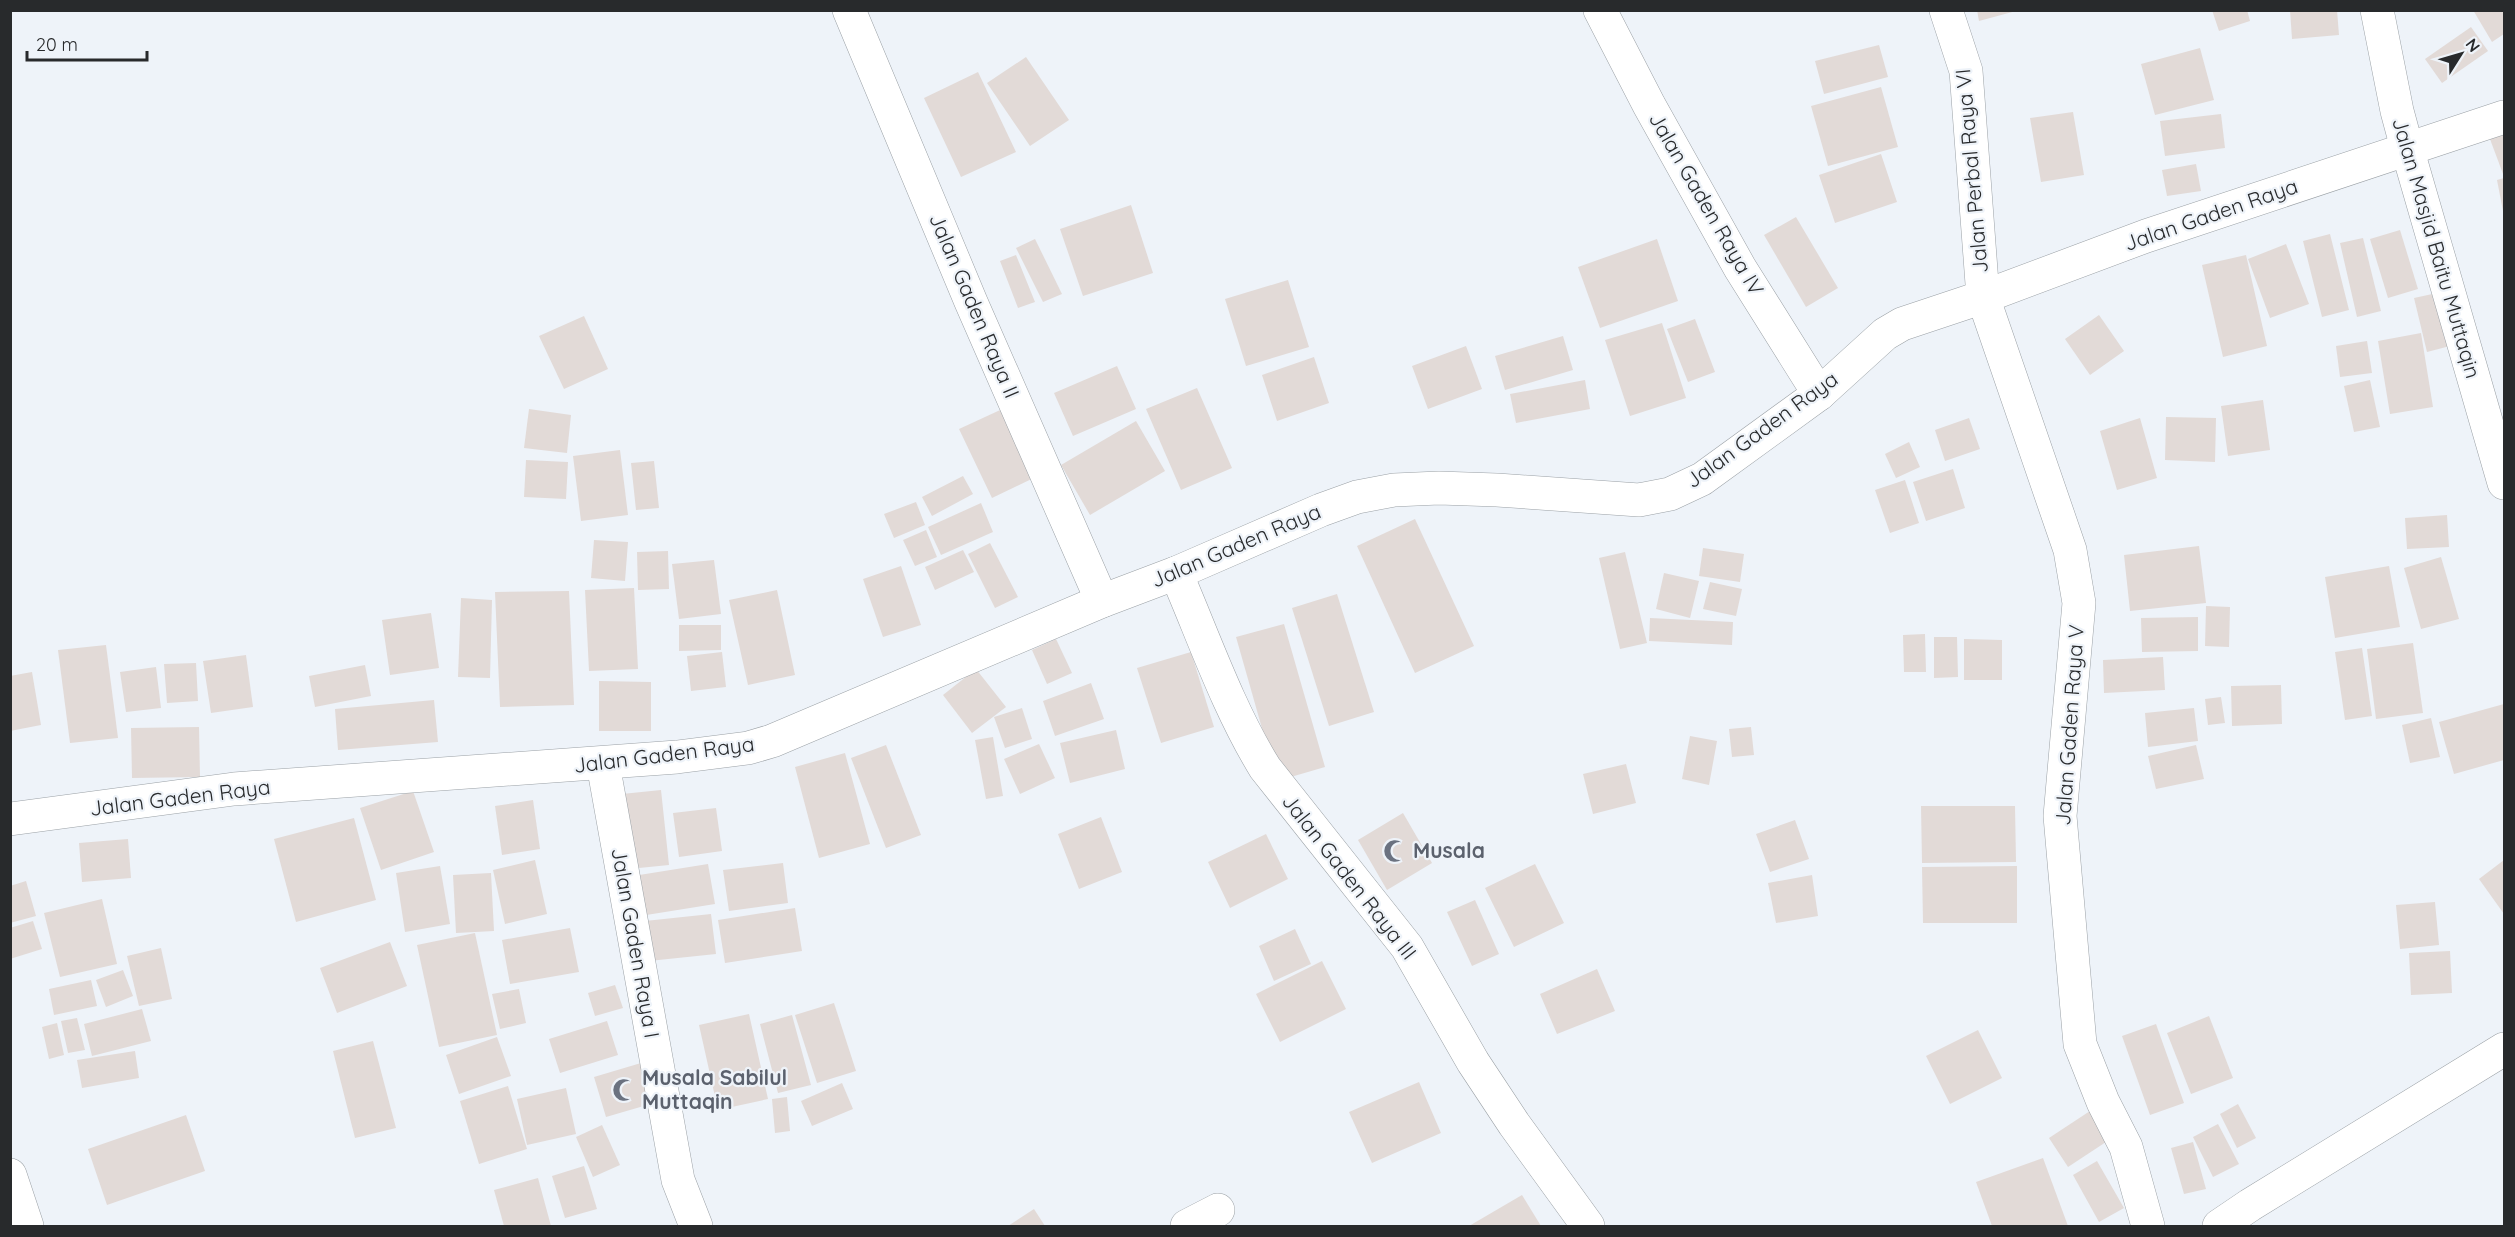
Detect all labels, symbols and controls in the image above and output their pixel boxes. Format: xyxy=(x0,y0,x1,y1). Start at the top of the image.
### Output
scale bar xyxy=(27,24,147,62)
north arrow xyxy=(2431,24,2491,84)
text: 20 m xyxy=(36,33,78,56)
text: N xyxy=(2461,34,2485,56)
street label: Jalan Perbal Raya VI xyxy=(1949,68,1993,274)
street label: Jalan Gaden Raya IV xyxy=(1644,107,1770,300)
street label: Jalan Masjid Baitu Muttaqin xyxy=(2387,114,2487,381)
street label: Jalan Gaden Raya xyxy=(2121,172,2301,256)
street label: Jalan Gaden Raya II xyxy=(924,209,1026,402)
street label: Jalan Gaden Raya xyxy=(1680,365,1843,493)
street label: Jalan Gaden Raya xyxy=(1147,498,1324,593)
street label: Jalan Gaden Raya V xyxy=(2049,624,2089,826)
street label: Jalan Gaden Raya xyxy=(572,730,756,778)
street label: Jalan Gaden Raya xyxy=(88,773,272,821)
street label: Jalan Gaden Raya III xyxy=(1277,788,1423,964)
place label: Musala xyxy=(1413,837,1485,863)
mosque icon: Musala xyxy=(1382,838,1408,864)
street label: Jalan Gaden Raya I xyxy=(606,846,666,1040)
place label: Musala Sabilul Muttaqin xyxy=(642,1064,787,1114)
mosque icon: Musala Sabilul Muttaqin xyxy=(611,1077,637,1103)

